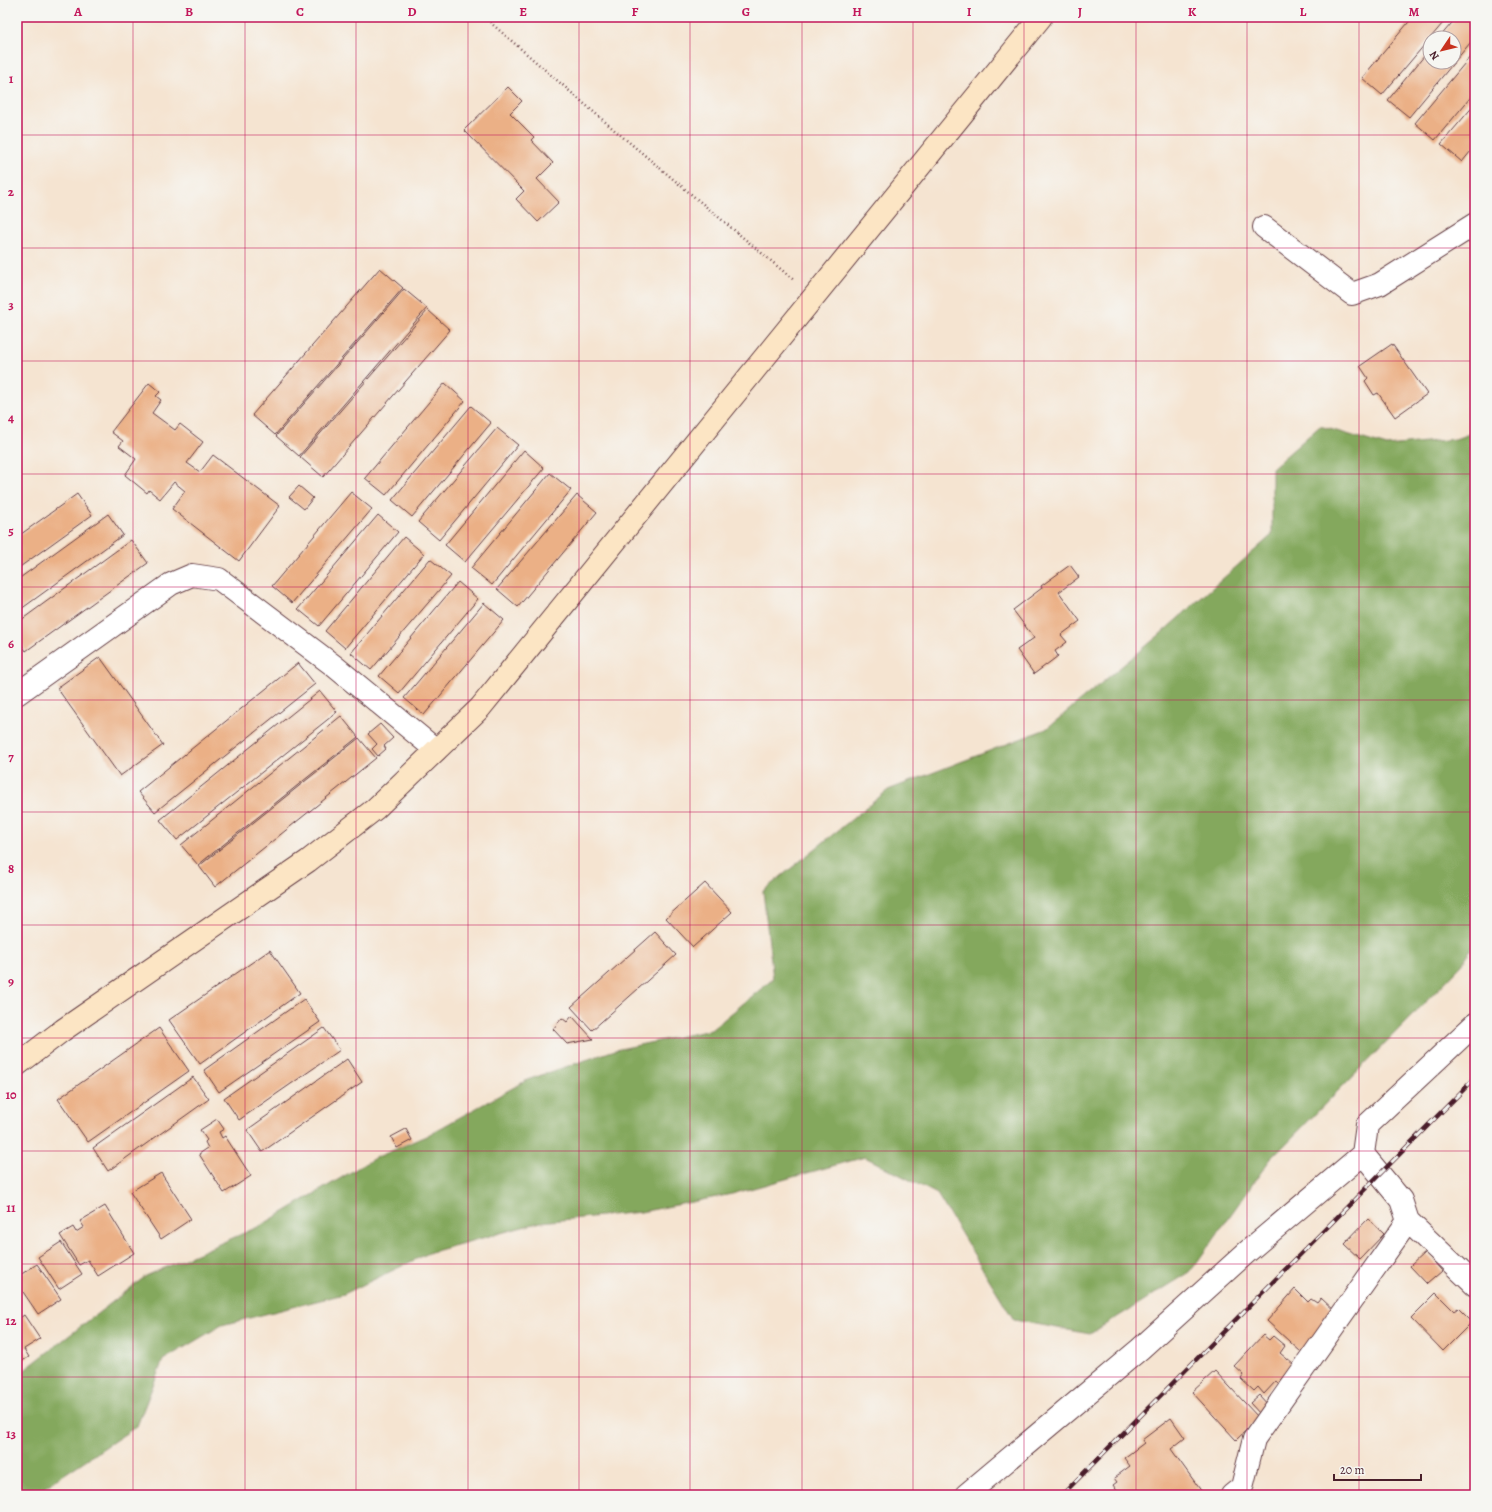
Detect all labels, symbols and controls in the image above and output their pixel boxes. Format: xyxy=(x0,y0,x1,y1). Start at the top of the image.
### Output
text: A xyxy=(73,3,83,20)
text: B xyxy=(185,3,193,20)
text: C xyxy=(296,3,304,20)
text: D xyxy=(407,3,417,20)
text: E xyxy=(519,3,527,20)
text: F xyxy=(632,3,639,20)
text: G xyxy=(742,3,750,20)
text: H xyxy=(852,3,862,20)
text: I xyxy=(967,3,972,20)
text: J xyxy=(1078,3,1082,20)
text: K xyxy=(1188,3,1197,20)
text: L xyxy=(1300,3,1307,20)
text: M xyxy=(1409,3,1420,20)
north arrow xyxy=(1422,30,1462,70)
text: N xyxy=(1426,48,1443,63)
text: 1 xyxy=(9,70,14,87)
text: 2 xyxy=(8,183,15,200)
text: 3 xyxy=(8,296,14,313)
text: 4 xyxy=(8,409,14,426)
text: 5 xyxy=(8,522,14,539)
text: 6 xyxy=(8,635,14,652)
text: 7 xyxy=(8,748,14,765)
text: 8 xyxy=(8,860,14,877)
text: 9 xyxy=(8,973,14,990)
text: 10 xyxy=(5,1086,17,1103)
text: 11 xyxy=(6,1199,16,1216)
text: 12 xyxy=(6,1312,17,1329)
text: 13 xyxy=(6,1425,17,1442)
scale bar xyxy=(1334,1456,1421,1482)
text: 20 m xyxy=(1340,1462,1364,1478)

